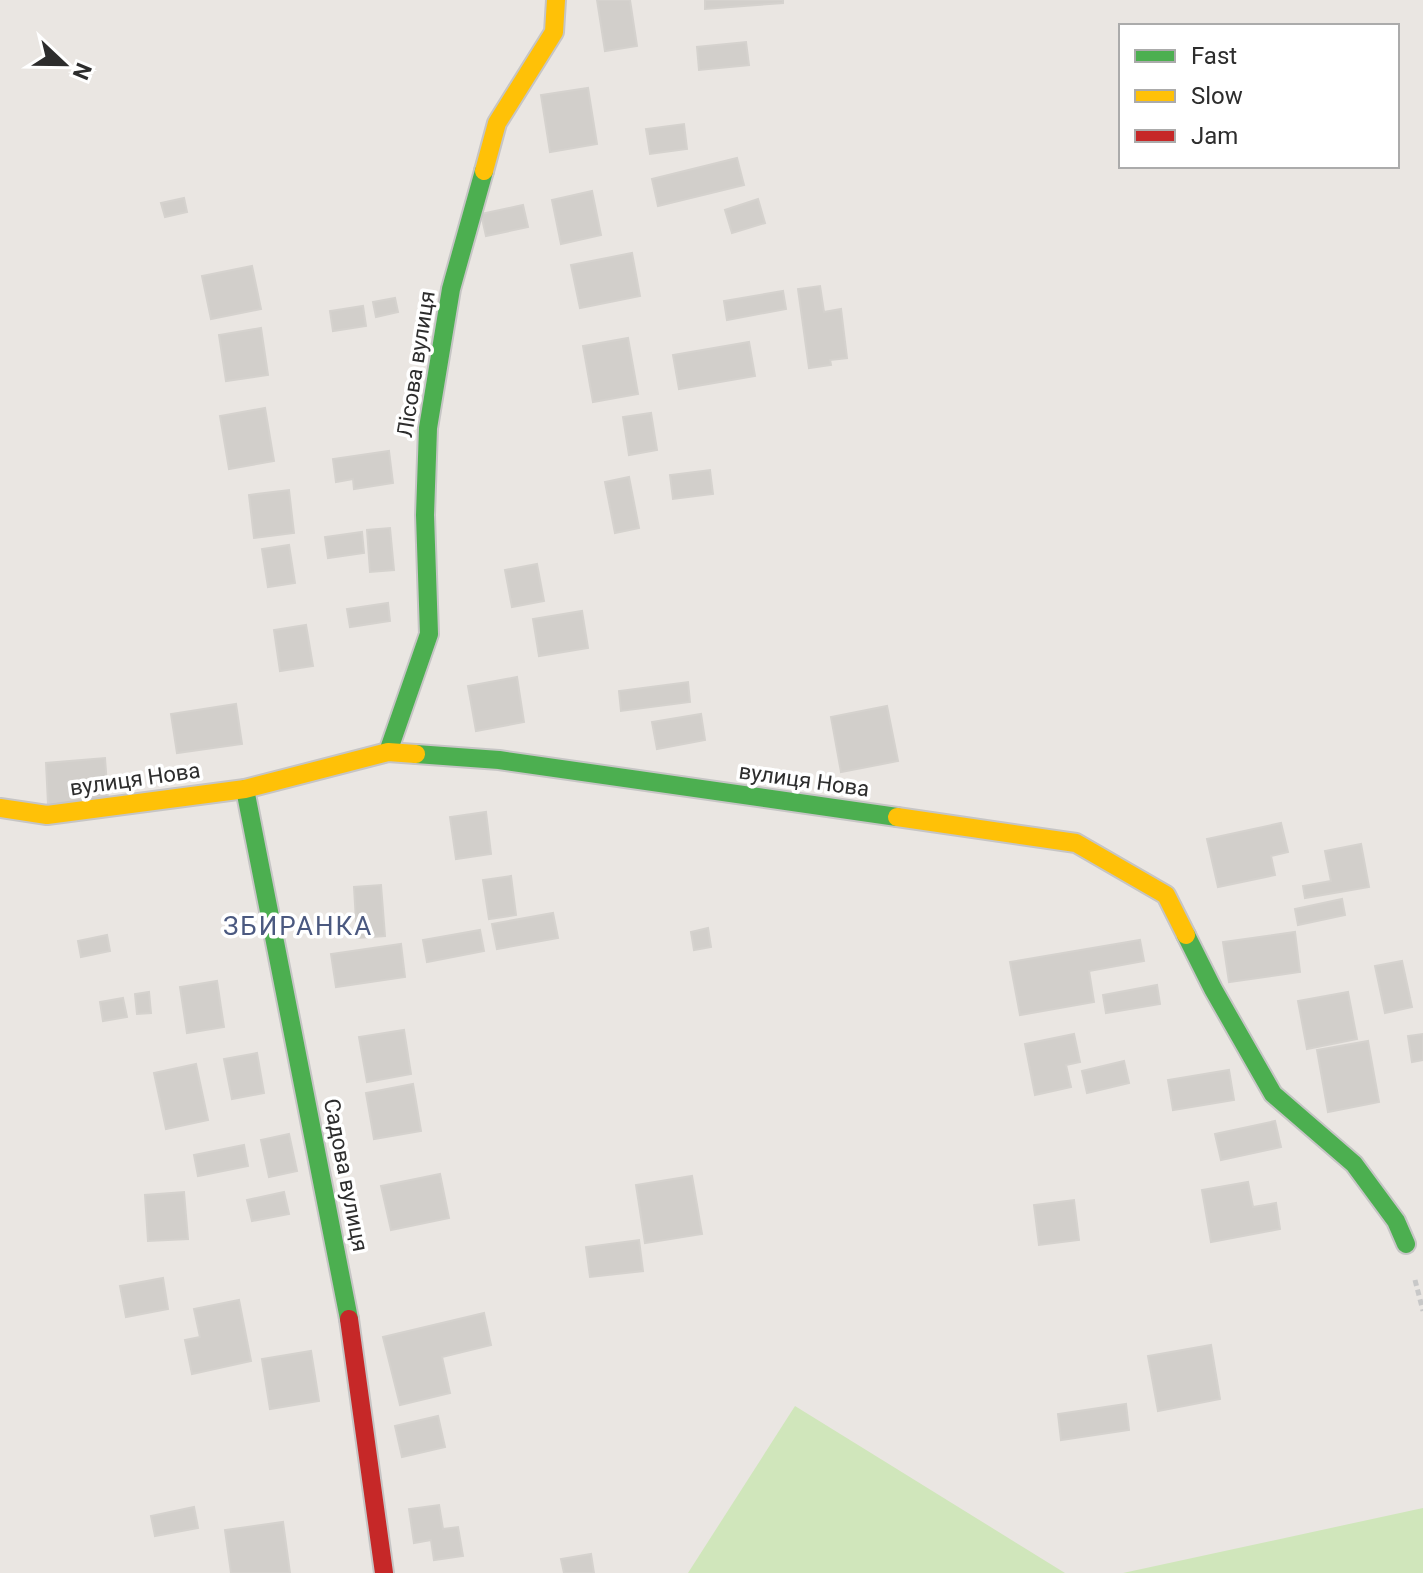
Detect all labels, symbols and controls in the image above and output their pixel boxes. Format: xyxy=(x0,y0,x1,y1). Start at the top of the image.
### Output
north arrow xyxy=(24,24,104,104)
legend xyxy=(1119,24,1399,168)
text: Fast xyxy=(1191,42,1237,70)
text: N xyxy=(68,59,97,83)
text: Slow xyxy=(1191,82,1243,110)
text: Jam xyxy=(1191,122,1238,150)
street label: Лісова вулиця xyxy=(392,289,440,439)
street label: вулиця Нова xyxy=(68,757,202,801)
street label: вулиця Нова xyxy=(737,758,871,802)
district label: ЗБИРАНКА xyxy=(223,911,373,941)
street label: Садова вулиця xyxy=(319,1096,373,1254)

